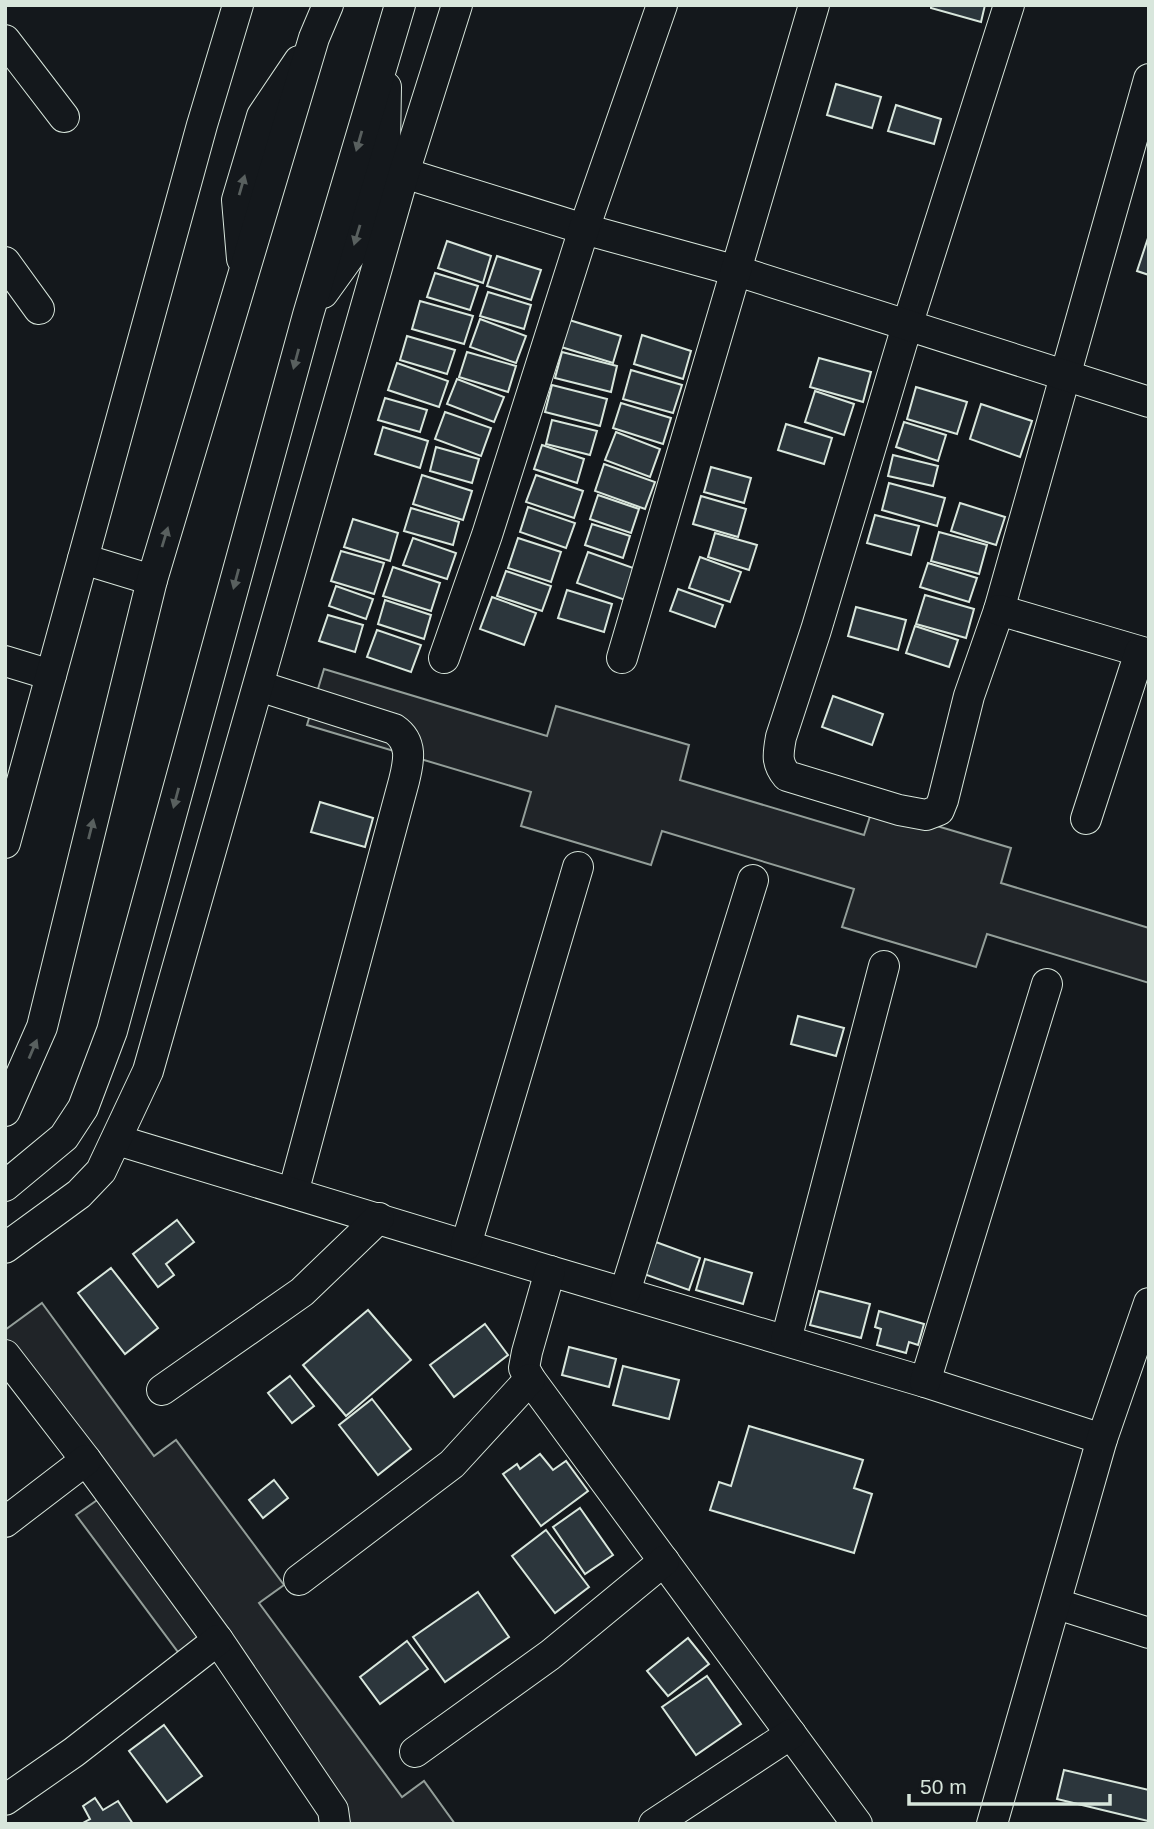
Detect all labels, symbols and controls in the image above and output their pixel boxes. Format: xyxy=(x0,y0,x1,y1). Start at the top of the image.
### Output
one-way arrow xyxy=(354,131,364,152)
one-way arrow xyxy=(237,174,247,195)
one-way arrow xyxy=(351,225,361,246)
one-way arrow xyxy=(290,349,301,371)
one-way arrow xyxy=(160,527,171,548)
one-way arrow xyxy=(230,568,241,590)
one-way arrow xyxy=(170,788,181,810)
one-way arrow xyxy=(86,818,97,840)
one-way arrow xyxy=(28,1038,39,1059)
scale bar xyxy=(909,1762,1110,1806)
text: 50 m xyxy=(920,1775,967,1798)

